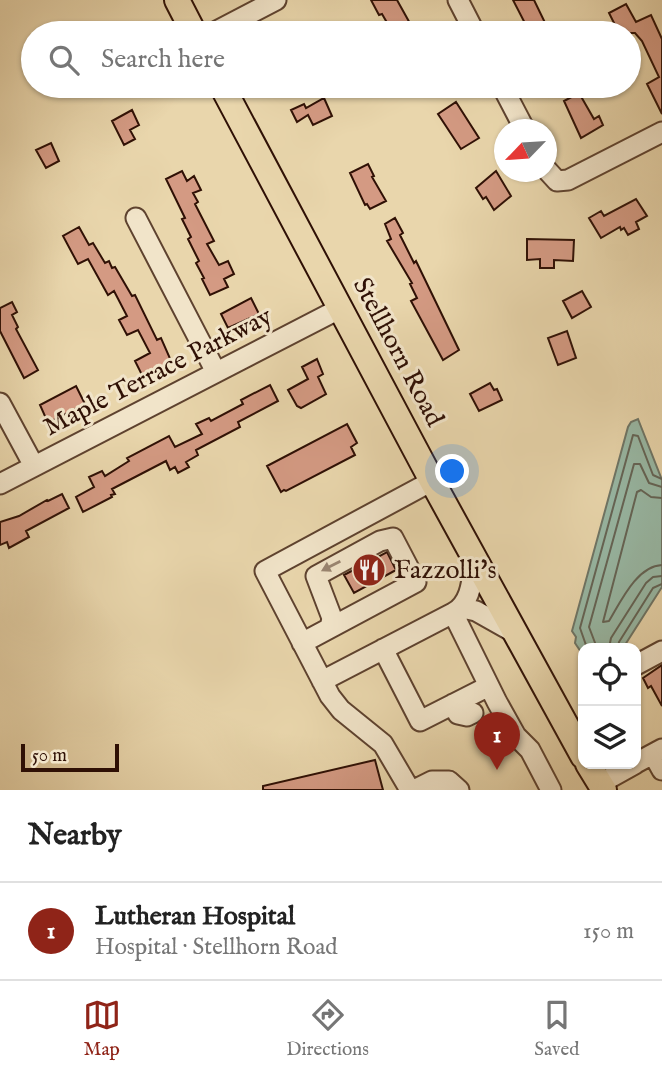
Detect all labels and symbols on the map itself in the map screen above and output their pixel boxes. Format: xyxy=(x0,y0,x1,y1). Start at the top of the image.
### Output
north arrow xyxy=(494,119,557,182)
street label: Stellhorn Road xyxy=(345,272,451,432)
street label: Maple Terrace Parkway xyxy=(38,300,278,444)
your location xyxy=(435,454,469,488)
restaurant icon: Fazzolli's xyxy=(350,551,388,589)
place label: Fazzolli's xyxy=(394,554,497,587)
one-way arrow xyxy=(321,559,341,571)
pin: 1 xyxy=(474,712,520,770)
scale bar xyxy=(21,741,119,773)

